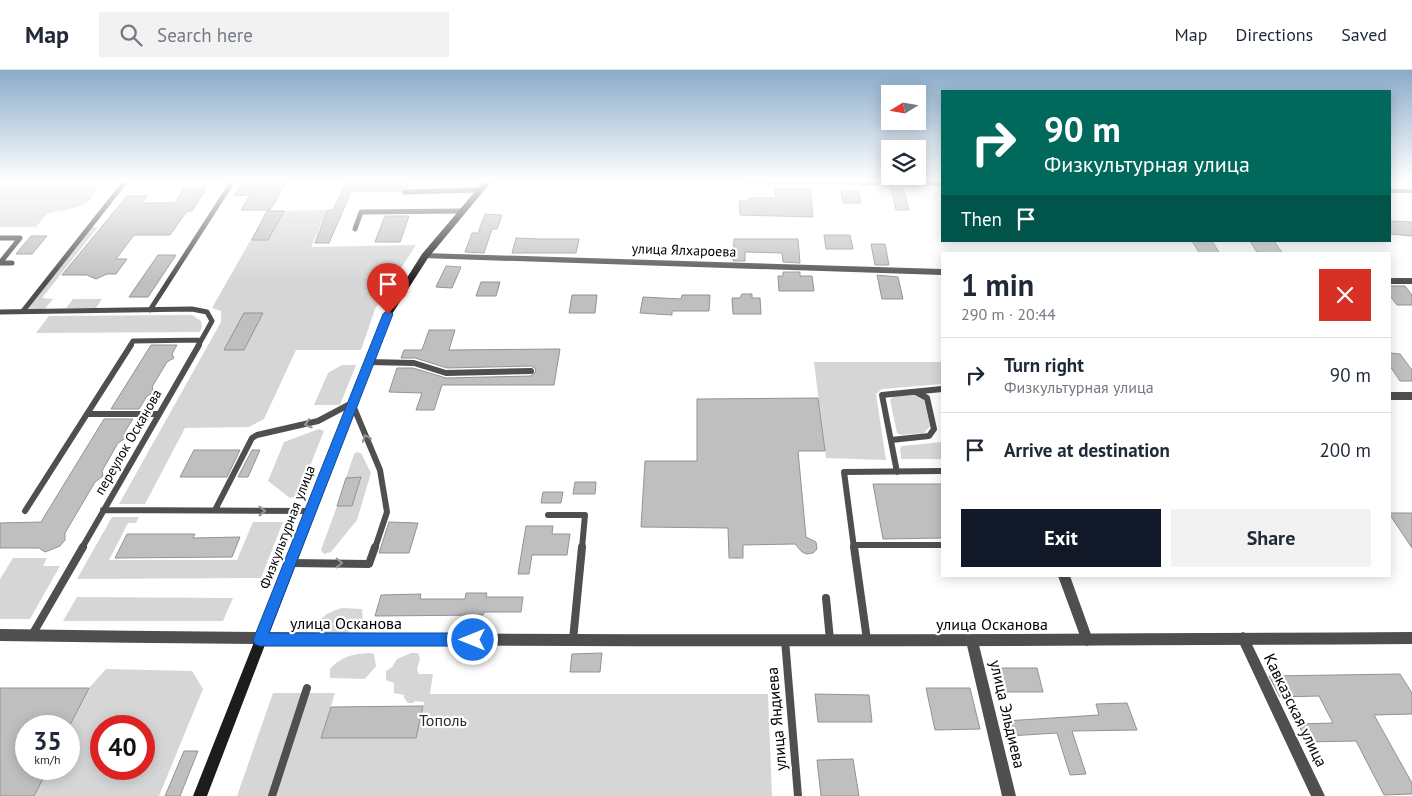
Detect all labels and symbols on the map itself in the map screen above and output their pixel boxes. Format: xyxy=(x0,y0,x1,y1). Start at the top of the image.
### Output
north arrow xyxy=(881,85,926,130)
street label: улица Ялхароева xyxy=(631,239,737,261)
pin xyxy=(367,263,409,314)
street label: переулок Осканова xyxy=(90,386,166,498)
one-way arrow xyxy=(304,418,312,428)
one-way arrow xyxy=(362,434,373,443)
street label: Физкультурная улица xyxy=(255,463,319,591)
one-way arrow xyxy=(259,506,267,516)
one-way arrow xyxy=(335,558,343,568)
street label: улица Осканова xyxy=(290,613,402,633)
position arrow xyxy=(446,613,498,665)
street label: улица Осканова xyxy=(936,614,1048,634)
street label: Кавказская улица xyxy=(1260,650,1332,770)
street label: улица Эльдиева xyxy=(986,658,1030,770)
street label: улица Яндиева xyxy=(761,666,791,772)
park label: Тополь xyxy=(419,710,467,730)
speed limit sign: 40 xyxy=(90,715,155,780)

